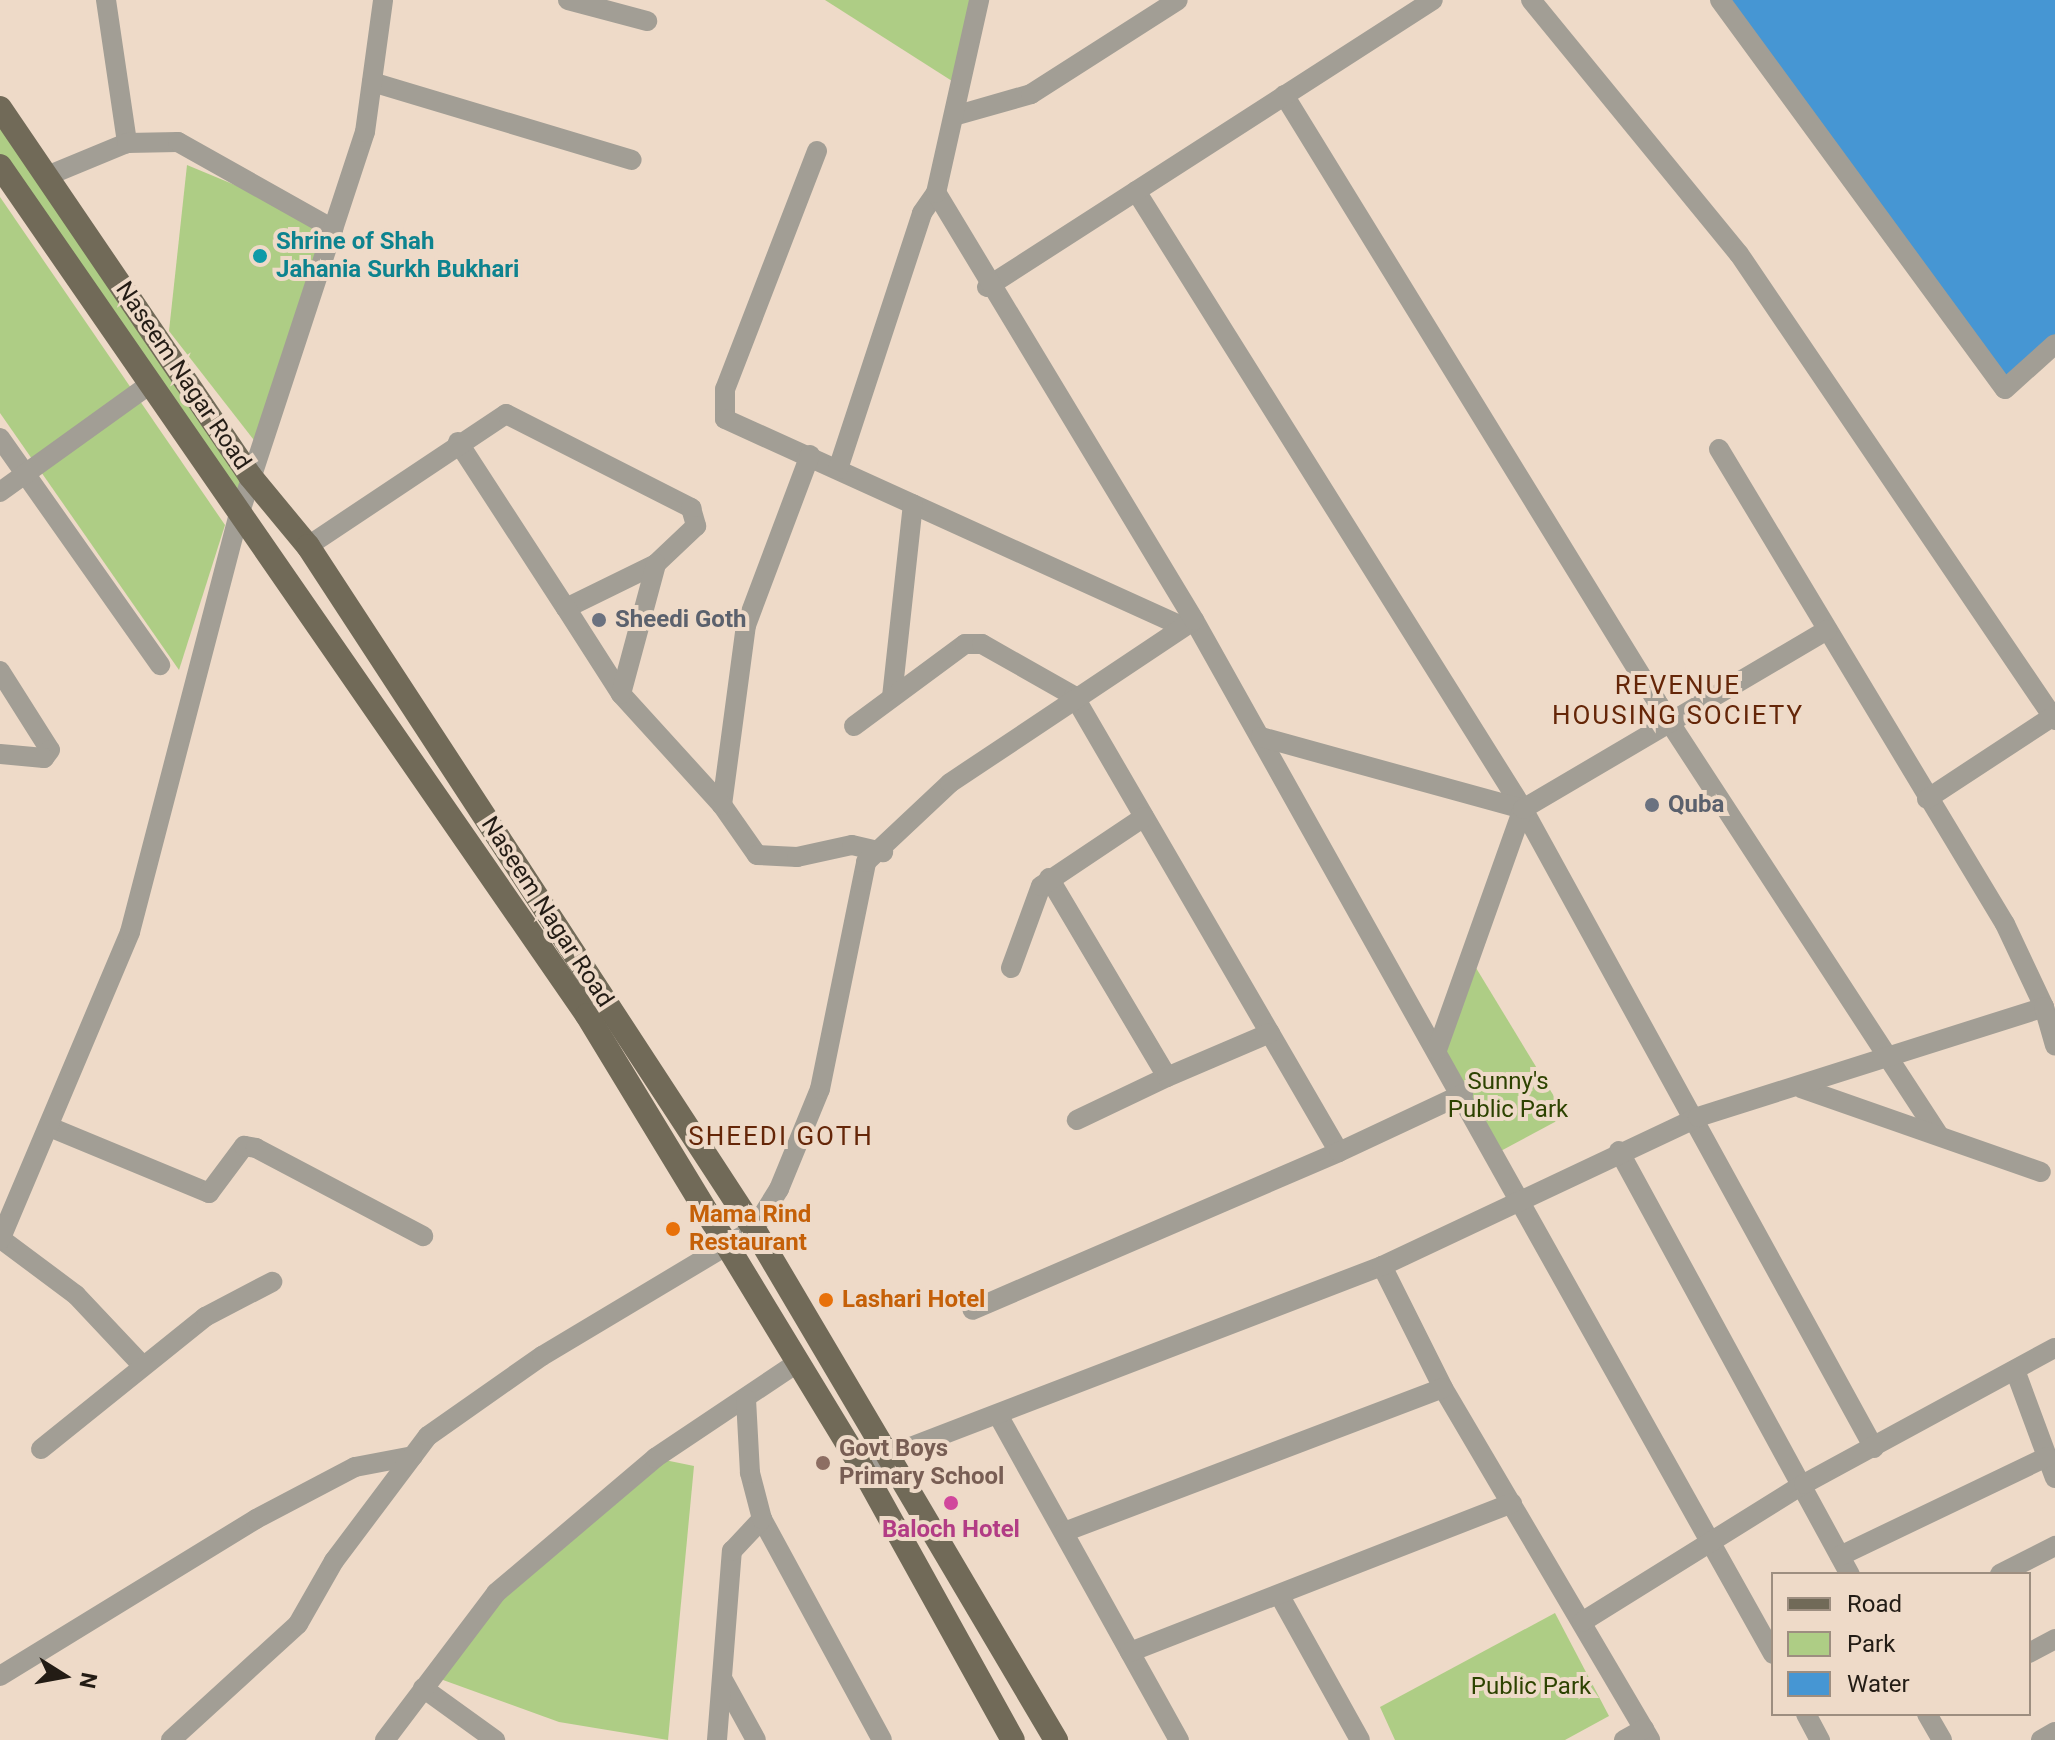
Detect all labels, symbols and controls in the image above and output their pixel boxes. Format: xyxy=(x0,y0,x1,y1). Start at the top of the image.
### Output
place label: Shrine of Shah Jahania Surkh Bukhari xyxy=(276,228,519,284)
marker: Shrine of Shah Jahania Surkh Bukhari xyxy=(251,247,269,265)
street label: Naseem Nagar Road xyxy=(109,276,257,476)
place label: Sheedi Goth xyxy=(615,606,746,634)
marker: Sheedi Goth xyxy=(590,611,608,629)
district label: REVENUE HOUSING SOCIETY xyxy=(1552,670,1804,732)
place label: Quba xyxy=(1668,791,1724,819)
marker: Quba xyxy=(1643,796,1661,814)
street label: Naseem Nagar Road xyxy=(475,812,619,1012)
park label: Sunny's Public Park xyxy=(1448,1068,1568,1124)
district label: SHEEDI GOTH xyxy=(688,1121,874,1153)
place label: Mama Rind Restaurant xyxy=(689,1201,811,1257)
marker: Mama Rind Restaurant xyxy=(664,1220,682,1238)
place label: Lashari Hotel xyxy=(842,1286,985,1314)
marker: Lashari Hotel xyxy=(817,1291,835,1309)
place label: Govt Boys Primary School xyxy=(839,1435,1004,1491)
marker: Govt Boys Primary School xyxy=(814,1454,832,1472)
marker: Baloch Hotel xyxy=(942,1494,960,1512)
place label: Baloch Hotel xyxy=(882,1516,1020,1544)
legend xyxy=(1771,1572,2031,1716)
text: Road xyxy=(1847,1590,1902,1618)
text: Park xyxy=(1847,1630,1895,1658)
north arrow xyxy=(24,1636,104,1716)
text: Water xyxy=(1847,1670,1910,1698)
text: N xyxy=(74,1671,102,1691)
park label: Public Park xyxy=(1471,1673,1591,1701)

